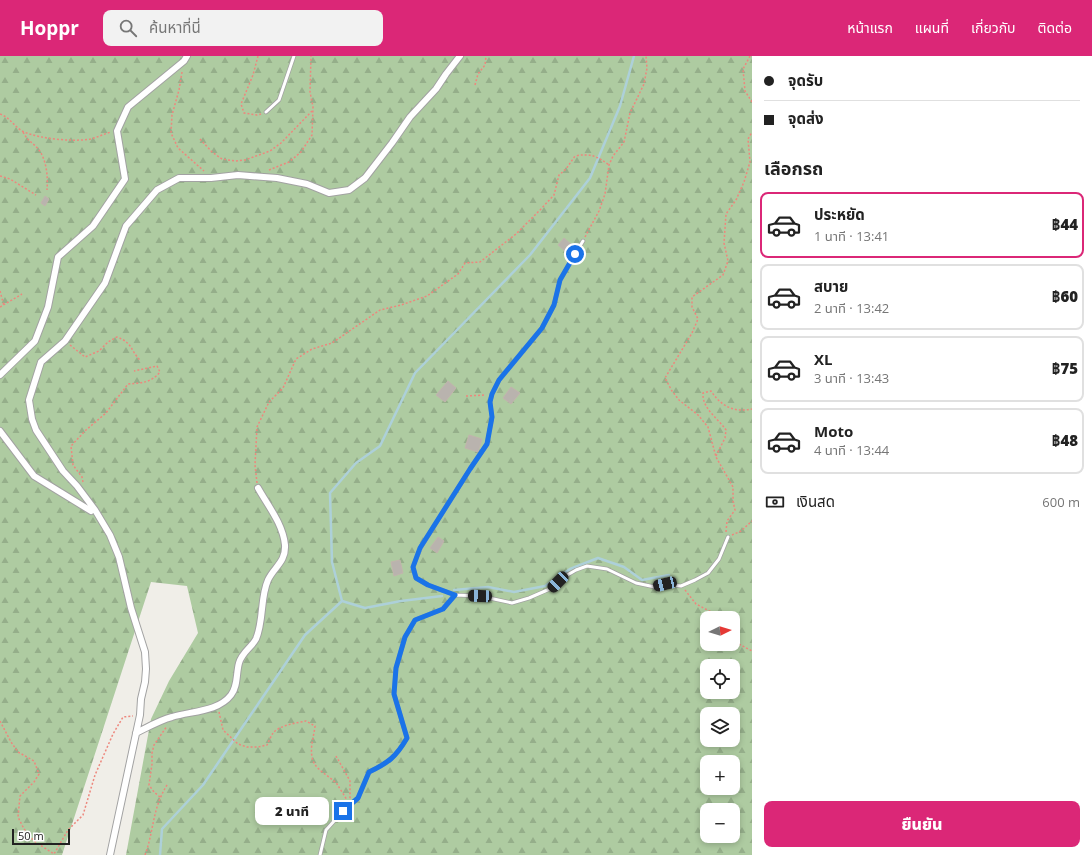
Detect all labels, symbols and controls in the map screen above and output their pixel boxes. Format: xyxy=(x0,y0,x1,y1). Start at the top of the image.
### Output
search box xyxy=(103,10,383,46)
text: Hoppr xyxy=(20,15,79,41)
icon: search xyxy=(117,17,139,39)
text: ค้นหาที่นี่ xyxy=(149,17,201,37)
text: หน้าแรก xyxy=(847,18,893,37)
text: แผนที่ xyxy=(915,18,949,37)
text: เกี่ยวกับ xyxy=(971,18,1016,37)
text: ติดต่อ xyxy=(1038,18,1072,37)
text: จุดรับ xyxy=(788,70,823,90)
text: จุดส่ง xyxy=(788,108,824,128)
text: เลือกรถ xyxy=(764,156,823,180)
text: ประหยัด xyxy=(814,204,865,224)
icon: car xyxy=(766,207,802,243)
text: ฿44 xyxy=(1052,214,1078,234)
text: 1 นาที · 13:41 xyxy=(814,227,889,245)
route start xyxy=(566,245,584,263)
text: สบาย xyxy=(814,276,848,296)
icon: car xyxy=(766,279,802,315)
text: ฿60 xyxy=(1052,286,1078,306)
text: 2 นาที · 13:42 xyxy=(814,299,889,317)
text: XL xyxy=(814,349,832,369)
icon: car xyxy=(766,351,802,387)
text: ฿75 xyxy=(1052,358,1078,378)
text: 3 นาที · 13:43 xyxy=(814,369,889,387)
text: Moto xyxy=(814,421,853,441)
icon: car xyxy=(766,423,802,459)
text: ฿48 xyxy=(1052,430,1078,450)
text: 4 นาที · 13:44 xyxy=(814,441,889,459)
icon: cash xyxy=(764,491,786,513)
text: เงินสด xyxy=(796,491,835,511)
text: 600 m xyxy=(1042,493,1080,511)
car xyxy=(545,569,571,595)
car xyxy=(652,575,678,593)
car xyxy=(468,590,492,602)
north arrow xyxy=(700,611,740,651)
map controls xyxy=(700,611,740,843)
button: locate xyxy=(700,659,740,699)
button: layers xyxy=(700,707,740,747)
button: + xyxy=(700,755,740,795)
callout: 2 นาที xyxy=(255,797,329,825)
button: ยืนยัน xyxy=(764,801,1080,847)
text: 2 นาที xyxy=(275,802,309,820)
route end xyxy=(334,802,352,820)
button: − xyxy=(700,803,740,843)
scale bar xyxy=(12,827,70,846)
text: 50 m xyxy=(18,828,44,843)

